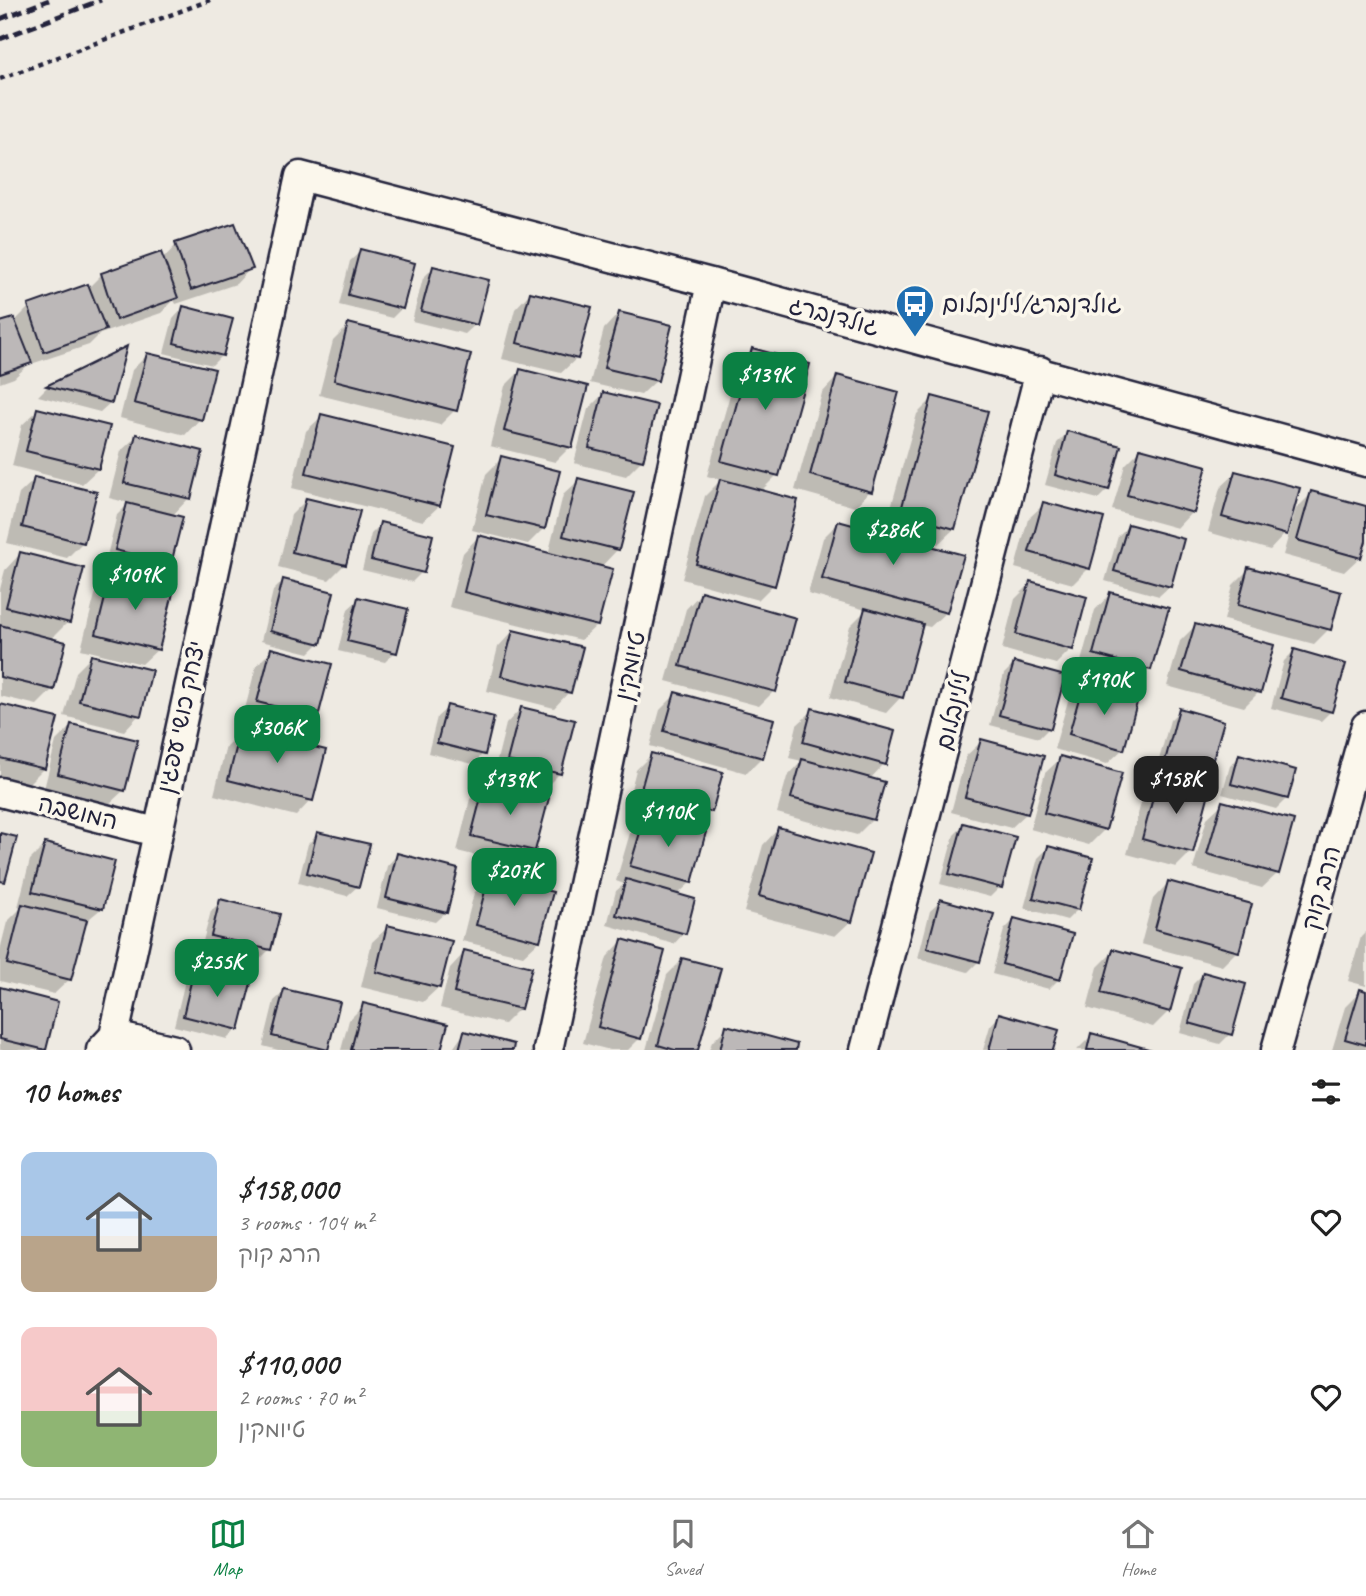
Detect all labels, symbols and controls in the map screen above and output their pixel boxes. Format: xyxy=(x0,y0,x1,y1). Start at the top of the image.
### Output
bus stop icon: גולדנברג/לילינבלום xyxy=(894,283,936,338)
place label: גולדנברג/לילינבלום xyxy=(942,289,1122,319)
street label: גולדנברג xyxy=(786,290,882,342)
pin: $139K xyxy=(716,352,814,412)
text: $139K xyxy=(739,360,791,389)
pin: $286K xyxy=(844,508,942,567)
text: $286K xyxy=(866,515,920,544)
pin: $109K xyxy=(86,552,184,612)
text: $109K xyxy=(109,560,161,589)
street label: טיומקין xyxy=(608,628,652,704)
street label: יצחק כושי עפגין xyxy=(150,638,212,796)
pin: $190K xyxy=(1055,658,1153,717)
text: $190K xyxy=(1078,665,1130,694)
street label: לילינבלום xyxy=(929,668,977,753)
pin: $306K xyxy=(228,706,326,765)
text: $306K xyxy=(250,713,304,742)
pin: $158K xyxy=(1127,756,1225,816)
pin: $139K xyxy=(461,758,559,817)
text: $158K xyxy=(1150,764,1202,793)
text: $139K xyxy=(484,765,536,794)
street label: המושבה xyxy=(35,788,121,836)
pin: $110K xyxy=(619,790,717,849)
text: $110K xyxy=(641,797,695,826)
street label: הרב קוק xyxy=(1295,842,1347,934)
pin: $207K xyxy=(465,848,563,908)
text: $207K xyxy=(488,856,541,885)
pin: $255K xyxy=(168,940,266,999)
text: $255K xyxy=(191,947,243,976)
text: 10 homes xyxy=(21,1073,119,1111)
icon: filters xyxy=(1307,1073,1345,1111)
text: $158,000 xyxy=(238,1170,338,1208)
icon: home xyxy=(77,1180,161,1264)
icon: heart xyxy=(1307,1203,1345,1241)
text: 3 rooms · 104 m² xyxy=(238,1208,373,1237)
text: הרב קוק xyxy=(238,1240,321,1269)
text: $110,000 xyxy=(238,1345,338,1383)
icon: home xyxy=(77,1355,161,1439)
icon: heart xyxy=(1307,1378,1345,1416)
text: 2 rooms · 70 m² xyxy=(238,1383,362,1412)
text: טיומקין xyxy=(238,1415,305,1444)
tab: Map xyxy=(209,1515,247,1581)
tab: Saved xyxy=(664,1515,702,1581)
tab: Home xyxy=(1119,1515,1157,1581)

